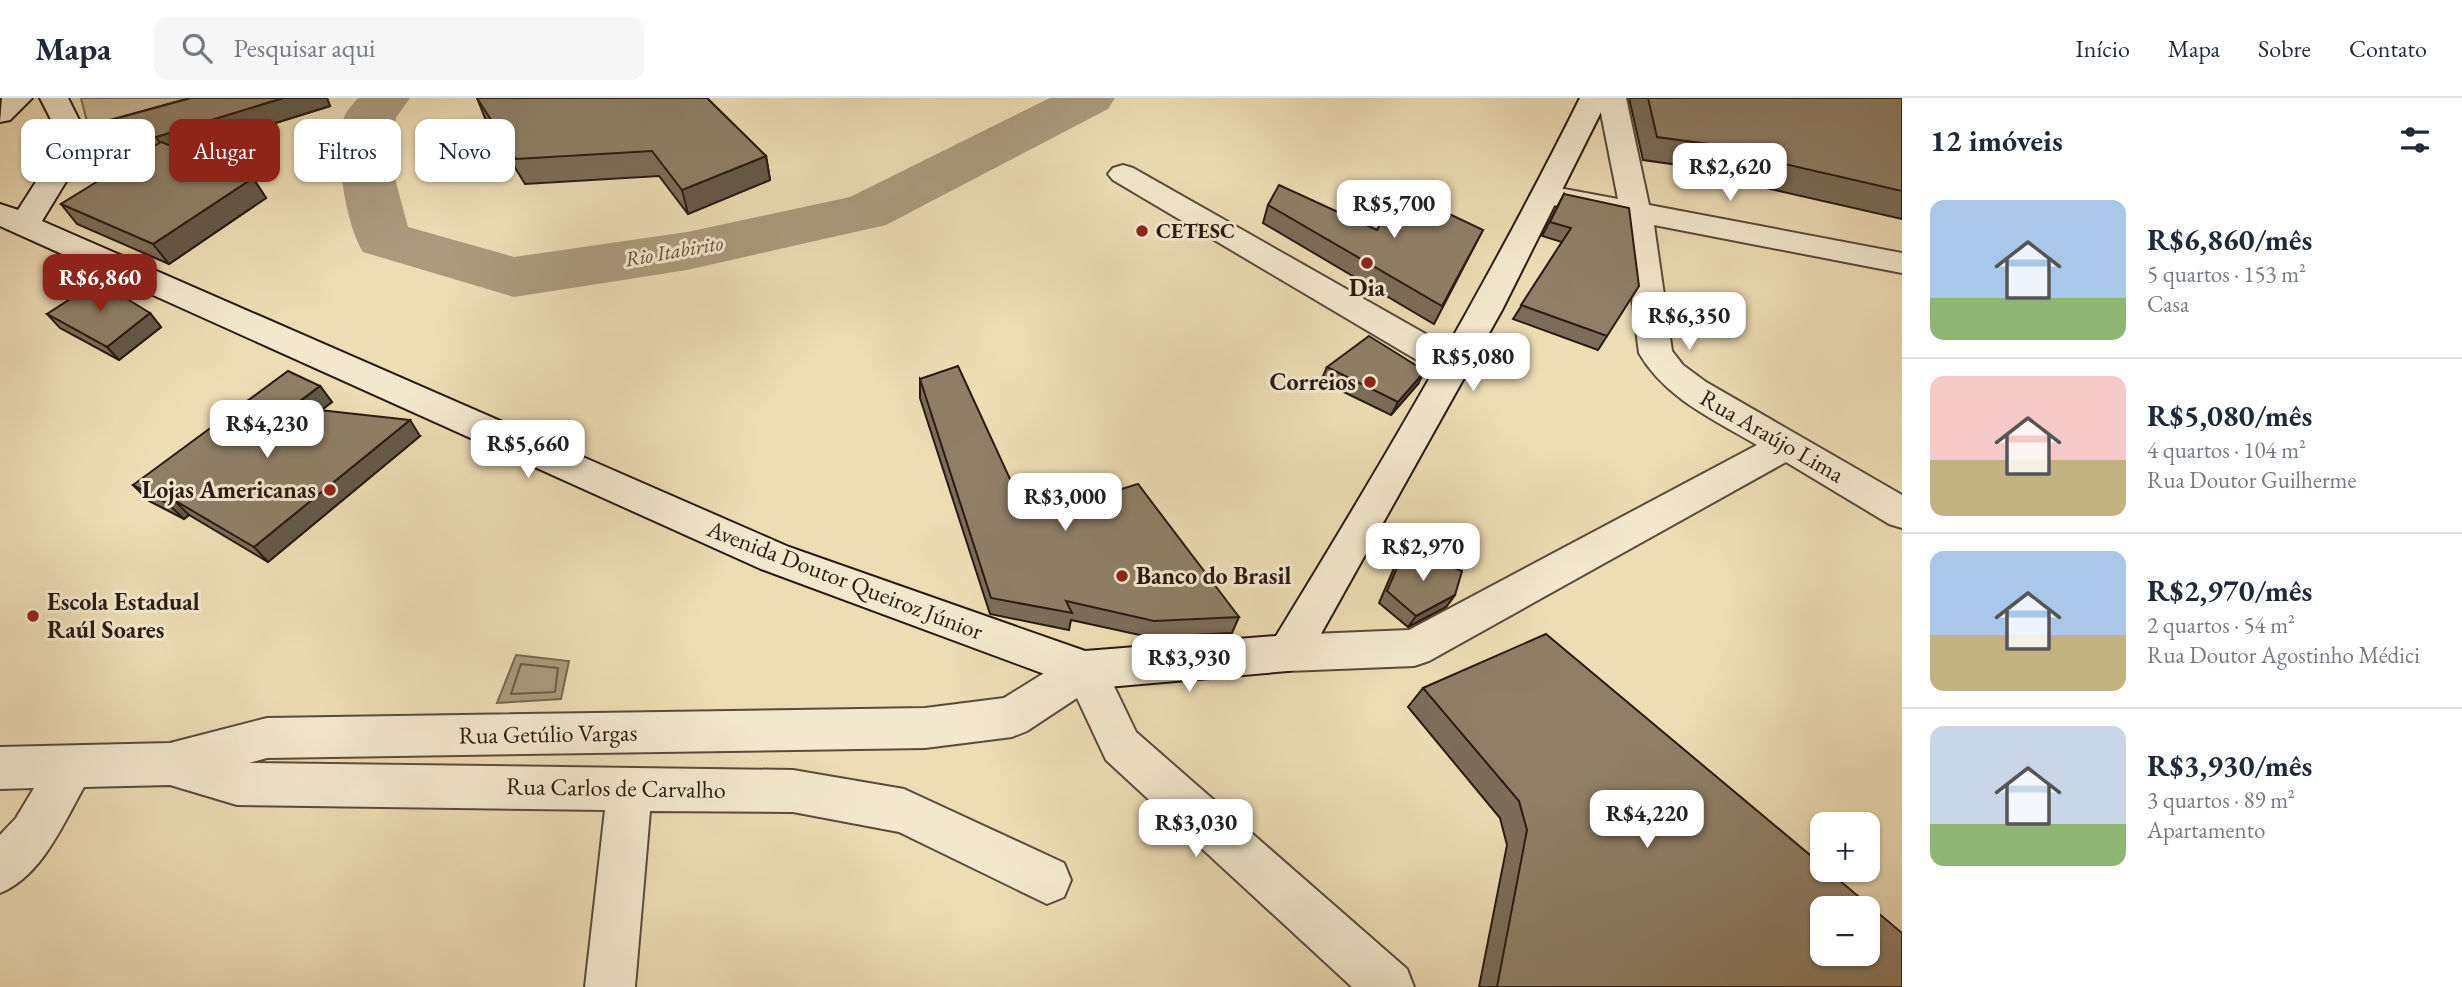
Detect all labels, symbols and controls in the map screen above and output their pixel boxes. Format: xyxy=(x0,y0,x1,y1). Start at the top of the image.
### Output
search box xyxy=(154,17,644,80)
text: Mapa xyxy=(35,27,112,70)
icon: search xyxy=(178,29,216,67)
text: Pesquisar aqui xyxy=(234,31,376,65)
text: Início xyxy=(2076,33,2130,64)
text: Mapa xyxy=(2168,33,2220,64)
text: Sobre xyxy=(2258,33,2311,64)
text: Contato xyxy=(2349,33,2427,64)
chip: Comprar xyxy=(21,119,155,182)
chip: Alugar xyxy=(169,119,280,182)
chip: Filtros xyxy=(294,119,401,182)
chip: Novo xyxy=(415,119,515,182)
text: 12 imóveis xyxy=(1930,121,2063,160)
icon: filters xyxy=(2396,121,2434,159)
pin: R$2,620 xyxy=(1665,144,1795,203)
text: R$2,620 xyxy=(1689,151,1771,181)
pin: R$5,700 xyxy=(1329,180,1459,240)
text: R$5,700 xyxy=(1353,188,1435,218)
place label: CETESC xyxy=(1156,217,1235,244)
text: R$6,860/mês xyxy=(2147,220,2312,259)
marker: CETESC xyxy=(1134,223,1150,239)
icon: home xyxy=(1986,228,2070,312)
water label: Rio Itabirito xyxy=(623,229,725,272)
pin: R$6,860 xyxy=(35,254,165,314)
marker: Dia xyxy=(1359,255,1375,271)
text: 5 quartos · 153 m² xyxy=(2147,259,2306,289)
text: R$6,860 xyxy=(59,262,141,292)
place label: Dia xyxy=(1349,272,1385,303)
text: Casa xyxy=(2147,289,2189,319)
pin: R$6,350 xyxy=(1624,292,1754,352)
text: R$6,350 xyxy=(1648,300,1730,330)
pin: R$5,080 xyxy=(1408,334,1538,393)
text: R$5,080 xyxy=(1432,341,1514,371)
place label: Correios xyxy=(1270,366,1356,397)
marker: Correios xyxy=(1362,374,1378,390)
street label: Rua Araújo Lima xyxy=(1695,382,1850,490)
text: R$5,080/mês xyxy=(2147,396,2312,435)
pin: R$4,230 xyxy=(202,400,332,460)
icon: home xyxy=(1986,404,2070,488)
text: R$4,230 xyxy=(226,408,308,438)
pin: R$5,660 xyxy=(463,420,593,480)
text: R$5,660 xyxy=(487,428,569,458)
text: 4 quartos · 104 m² xyxy=(2147,435,2306,465)
text: Rua Doutor Guilherme xyxy=(2147,465,2356,495)
place label: Lojas Americanas xyxy=(142,474,316,506)
pin: R$3,000 xyxy=(1000,474,1130,533)
text: R$3,000 xyxy=(1024,481,1106,511)
marker: Lojas Americanas xyxy=(322,482,338,498)
street label: Avenida Doutor Queiroz Júnior xyxy=(702,512,987,646)
pin: R$2,970 xyxy=(1358,524,1488,583)
text: R$2,970 xyxy=(1382,531,1464,561)
place label: Banco do Brasil xyxy=(1136,560,1291,591)
marker: Banco do Brasil xyxy=(1114,568,1130,584)
text: R$2,970/mês xyxy=(2147,571,2312,610)
icon: home xyxy=(1986,579,2070,663)
place label: Escola Estadual Raúl Soares xyxy=(47,586,200,645)
marker: Escola Estadual Raúl Soares xyxy=(25,608,41,624)
text: 2 quartos · 54 m² xyxy=(2147,610,2295,640)
pin: R$3,930 xyxy=(1124,634,1254,694)
text: Rua Doutor Agostinho Médici xyxy=(2147,640,2420,670)
text: R$3,930 xyxy=(1148,642,1230,672)
street label: Rua Getúlio Vargas xyxy=(458,716,638,751)
text: R$3,930/mês xyxy=(2147,746,2312,785)
icon: home xyxy=(1986,754,2070,838)
street label: Rua Carlos de Carvalho xyxy=(506,770,726,805)
text: 3 quartos · 89 m² xyxy=(2147,785,2295,815)
pin: R$4,220 xyxy=(1582,790,1712,850)
text: R$4,220 xyxy=(1606,798,1688,828)
pin: R$3,030 xyxy=(1131,800,1261,859)
text: R$3,030 xyxy=(1155,807,1237,837)
map controls xyxy=(1810,812,1880,966)
button: + xyxy=(1810,812,1880,882)
text: Apartamento xyxy=(2147,815,2265,845)
button: − xyxy=(1810,896,1880,966)

